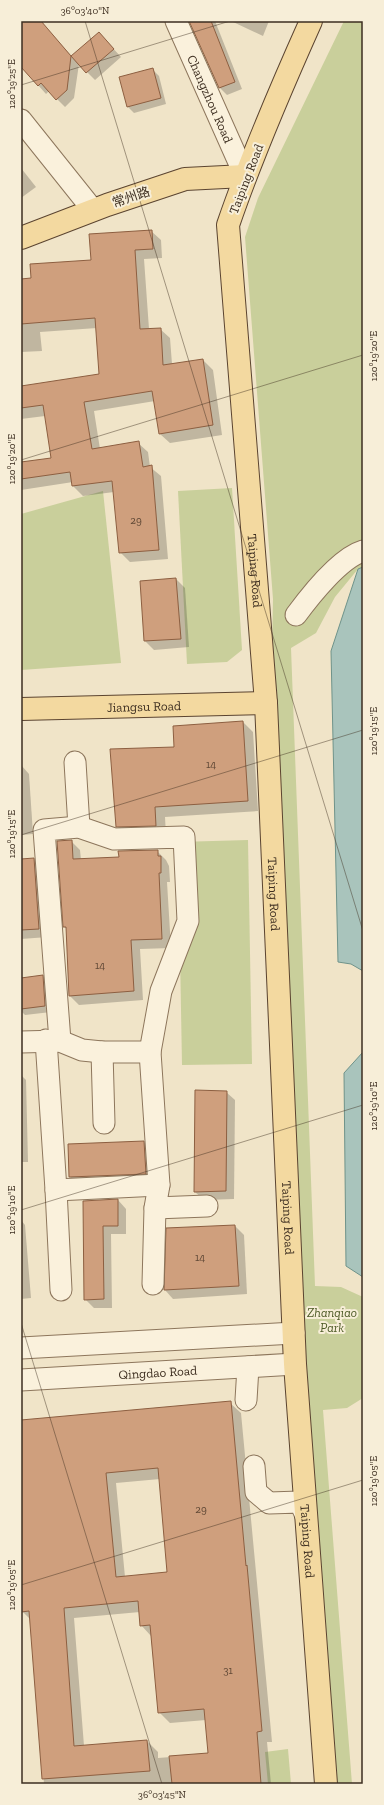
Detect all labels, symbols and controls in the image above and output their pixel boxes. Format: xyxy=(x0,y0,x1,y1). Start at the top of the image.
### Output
text: 36°03'40"N xyxy=(61,5,110,17)
street label: Changzhou Road xyxy=(184,52,237,145)
text: 120°19'25"E xyxy=(6,59,18,109)
street label: Taiping Road xyxy=(226,142,266,216)
street label: 常州路 xyxy=(110,184,152,210)
text: 120°19'20"E xyxy=(368,331,380,381)
text: 120°19'20"E xyxy=(6,434,18,484)
house number: 29 xyxy=(130,514,142,527)
street label: Taiping Road xyxy=(245,533,266,608)
street label: Jiangsu Road xyxy=(107,698,181,714)
text: 120°19'15"E xyxy=(368,707,380,755)
house number: 14 xyxy=(206,758,216,771)
text: 120°19'15"E xyxy=(6,810,18,858)
street label: Taiping Road xyxy=(265,857,283,931)
house number: 14 xyxy=(95,959,105,972)
text: 120°19'10"E xyxy=(368,1081,380,1131)
street label: Taiping Road xyxy=(279,1180,298,1255)
text: 120°19'10"E xyxy=(6,1185,18,1235)
house number: 14 xyxy=(195,1251,205,1264)
park label: Zhanqiao Park xyxy=(307,1305,357,1335)
street label: Qingdao Road xyxy=(118,1362,198,1382)
text: 120°19'05"E xyxy=(368,1456,380,1506)
house number: 29 xyxy=(195,1503,207,1516)
street label: Taiping Road xyxy=(298,1504,318,1578)
text: 120°19'05"E xyxy=(6,1560,18,1610)
house number: 31 xyxy=(223,1664,234,1677)
text: 36°03'45"N xyxy=(138,1789,187,1801)

